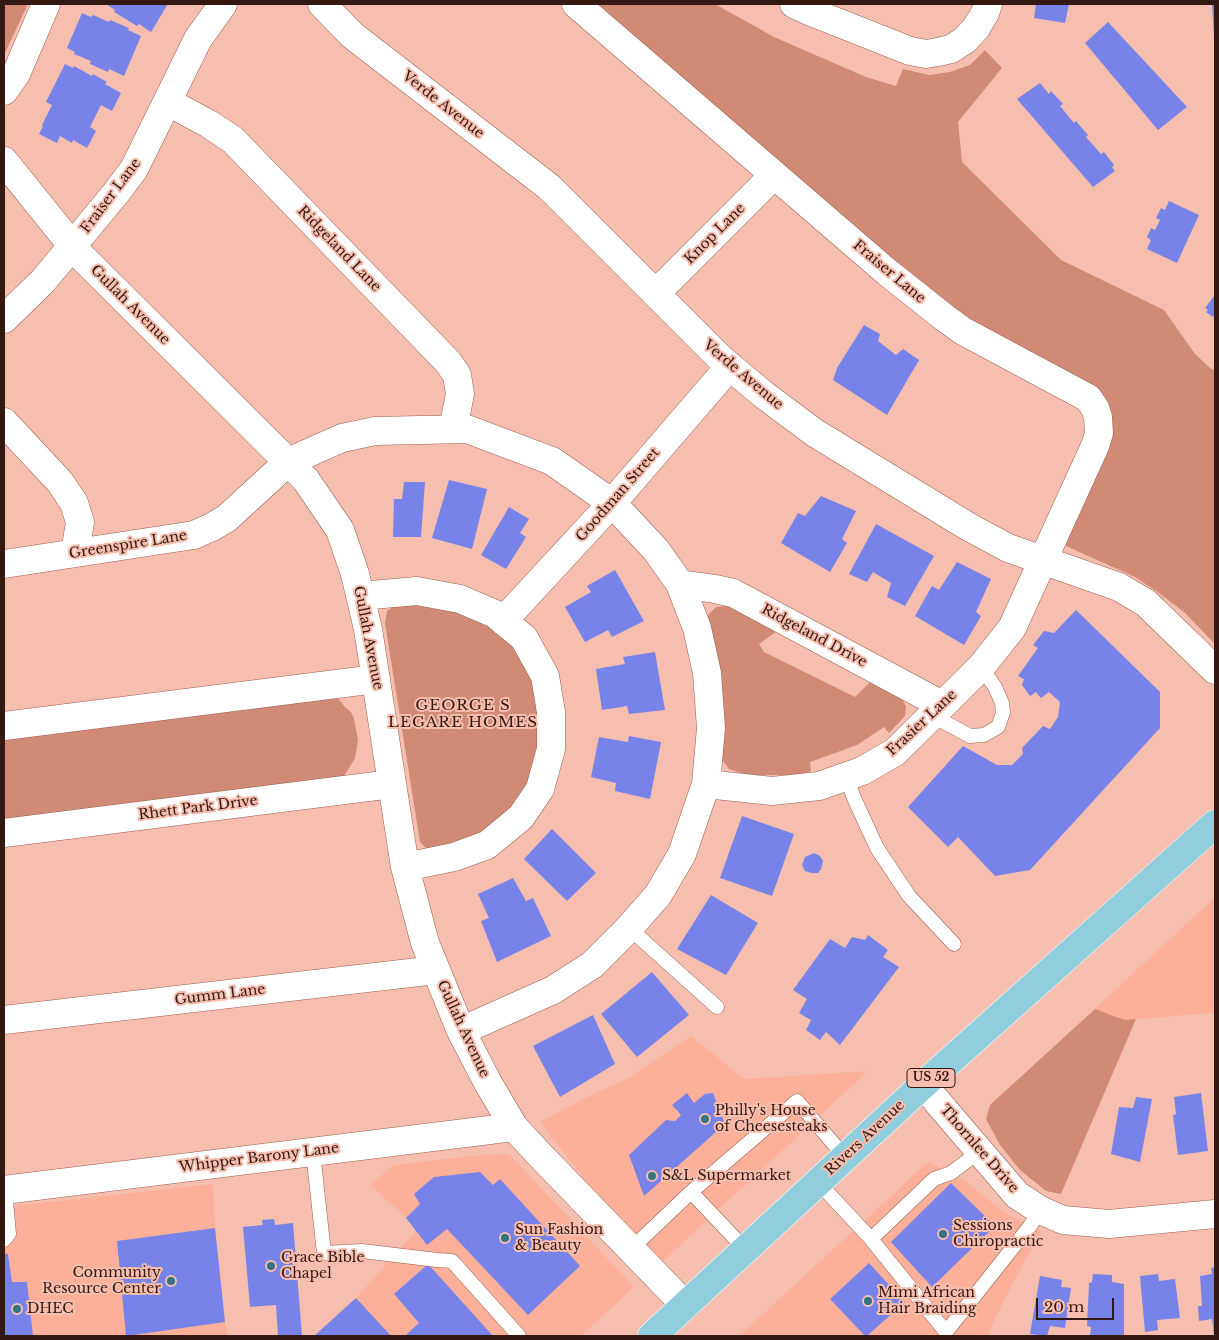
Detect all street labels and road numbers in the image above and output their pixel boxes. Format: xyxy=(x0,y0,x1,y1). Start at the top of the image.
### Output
street label: Verde Avenue xyxy=(399,68,487,142)
street label: Fraiser Lane xyxy=(77,155,145,237)
street label: Knop Lane xyxy=(681,200,749,268)
street label: Ridgeland Lane xyxy=(294,203,384,295)
street label: Fraiser Lane xyxy=(849,237,929,307)
street label: Gullah Avenue xyxy=(87,262,173,348)
street label: Verde Avenue xyxy=(700,337,786,413)
street label: Goodman Street xyxy=(573,445,663,545)
street label: Greenspire Lane xyxy=(68,527,188,563)
street label: Gullah Avenue xyxy=(350,585,386,691)
street label: Ridgeland Drive xyxy=(758,601,870,671)
street label: Frasier Lane xyxy=(884,686,960,760)
street label: Rhett Park Drive xyxy=(138,792,258,824)
street label: Gullah Avenue xyxy=(433,978,493,1080)
street label: Gumm Lane xyxy=(174,981,266,1009)
road number: US 52 xyxy=(907,1068,955,1088)
street label: Rivers Avenue xyxy=(822,1097,908,1179)
street label: Thornlee Drive xyxy=(936,1102,1022,1196)
street label: Whipper Barony Lane xyxy=(178,1140,340,1176)

